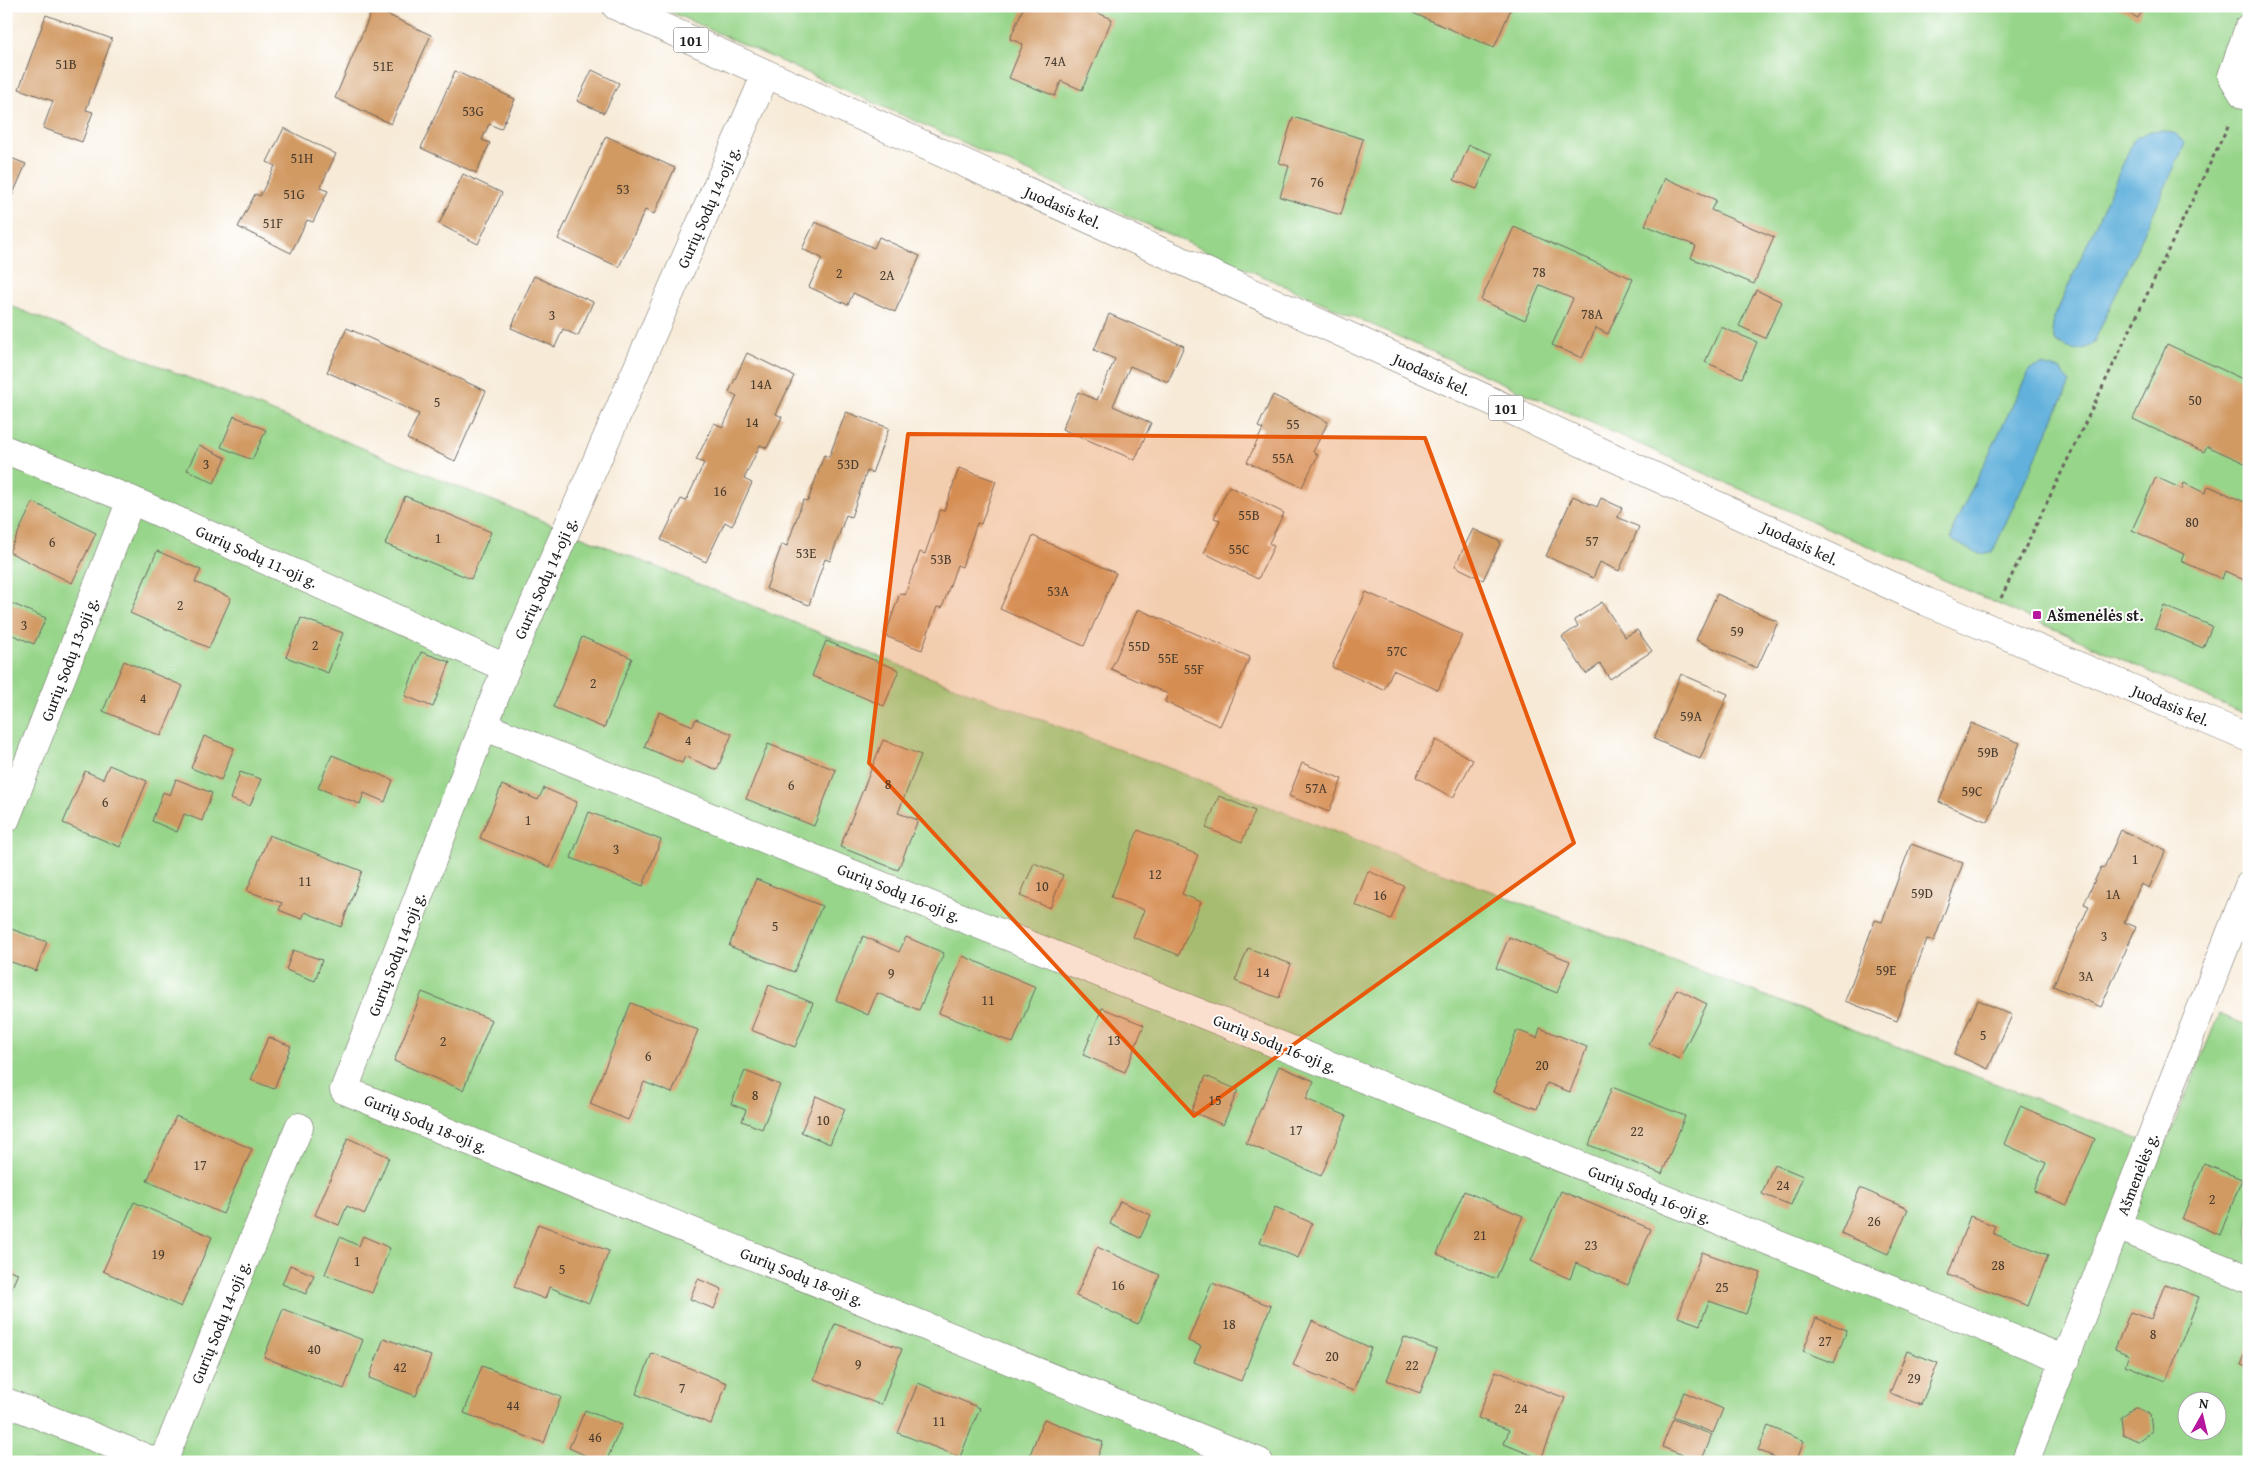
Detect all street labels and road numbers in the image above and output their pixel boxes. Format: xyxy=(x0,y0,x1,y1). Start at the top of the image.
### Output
road number: 101 xyxy=(674,28,708,52)
street label: Gurių Sodų 14-oji g. xyxy=(670,142,746,272)
street label: Juodasis kel. xyxy=(1019,178,1106,235)
street label: Juodasis kel. xyxy=(1388,345,1475,402)
road number: 101 xyxy=(1488,396,1524,420)
street label: Gurių Sodų 14-oji g. xyxy=(507,513,583,643)
street label: Juodasis kel. xyxy=(1756,514,1842,571)
street label: Gurių Sodų 11-oji g. xyxy=(192,518,322,594)
street label: Gurių Sodų 13-oji g. xyxy=(34,593,104,725)
street label: Juodasis kel. xyxy=(2127,677,2214,732)
street label: Gurių Sodų 16-oji g. xyxy=(834,856,964,928)
street label: Gurių Sodų 14-oji g. xyxy=(361,888,431,1020)
street label: Gurių Sodų 16-oji g. xyxy=(1210,1007,1340,1079)
street label: Gurių Sodų 18-oji g. xyxy=(361,1087,491,1159)
street label: Ašmenėlės g. xyxy=(2110,1129,2164,1219)
street label: Gurių Sodų 16-oji g. xyxy=(1585,1158,1715,1230)
street label: Gurių Sodų 18-oji g. xyxy=(737,1240,867,1312)
street label: Gurių Sodų 14-oji g. xyxy=(184,1257,256,1387)

